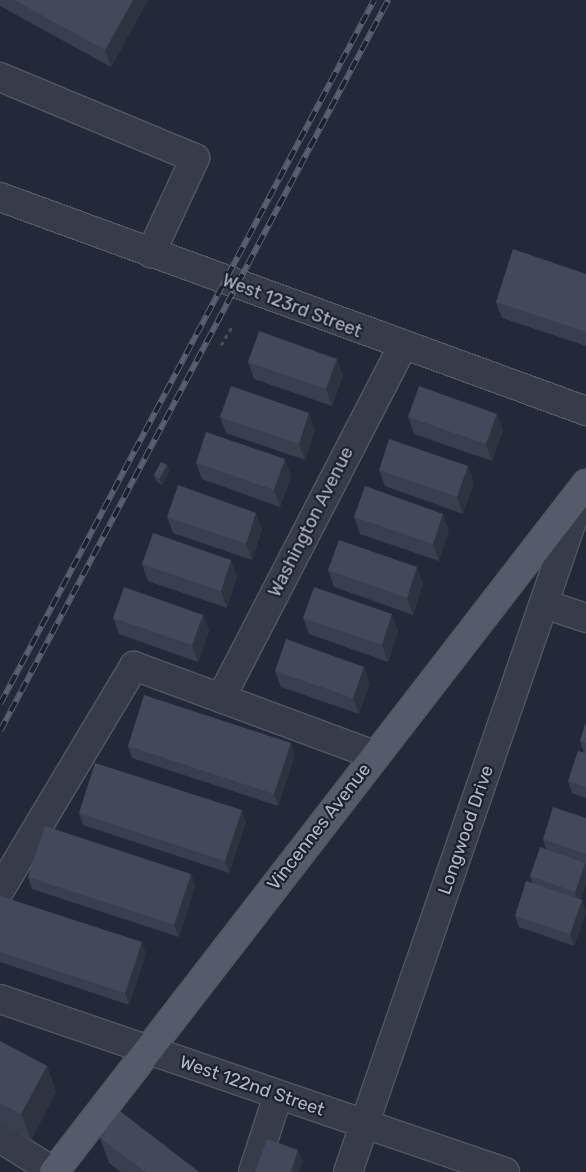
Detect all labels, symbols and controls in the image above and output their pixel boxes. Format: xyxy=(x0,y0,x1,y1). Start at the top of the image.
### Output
street label: West 123rd Street xyxy=(219,269,365,343)
street label: Washington Avenue xyxy=(264,443,358,601)
street label: Vincennes Avenue xyxy=(263,759,375,895)
street label: Longwood Drive xyxy=(434,763,498,897)
street label: West 122nd Street xyxy=(177,1051,327,1121)

